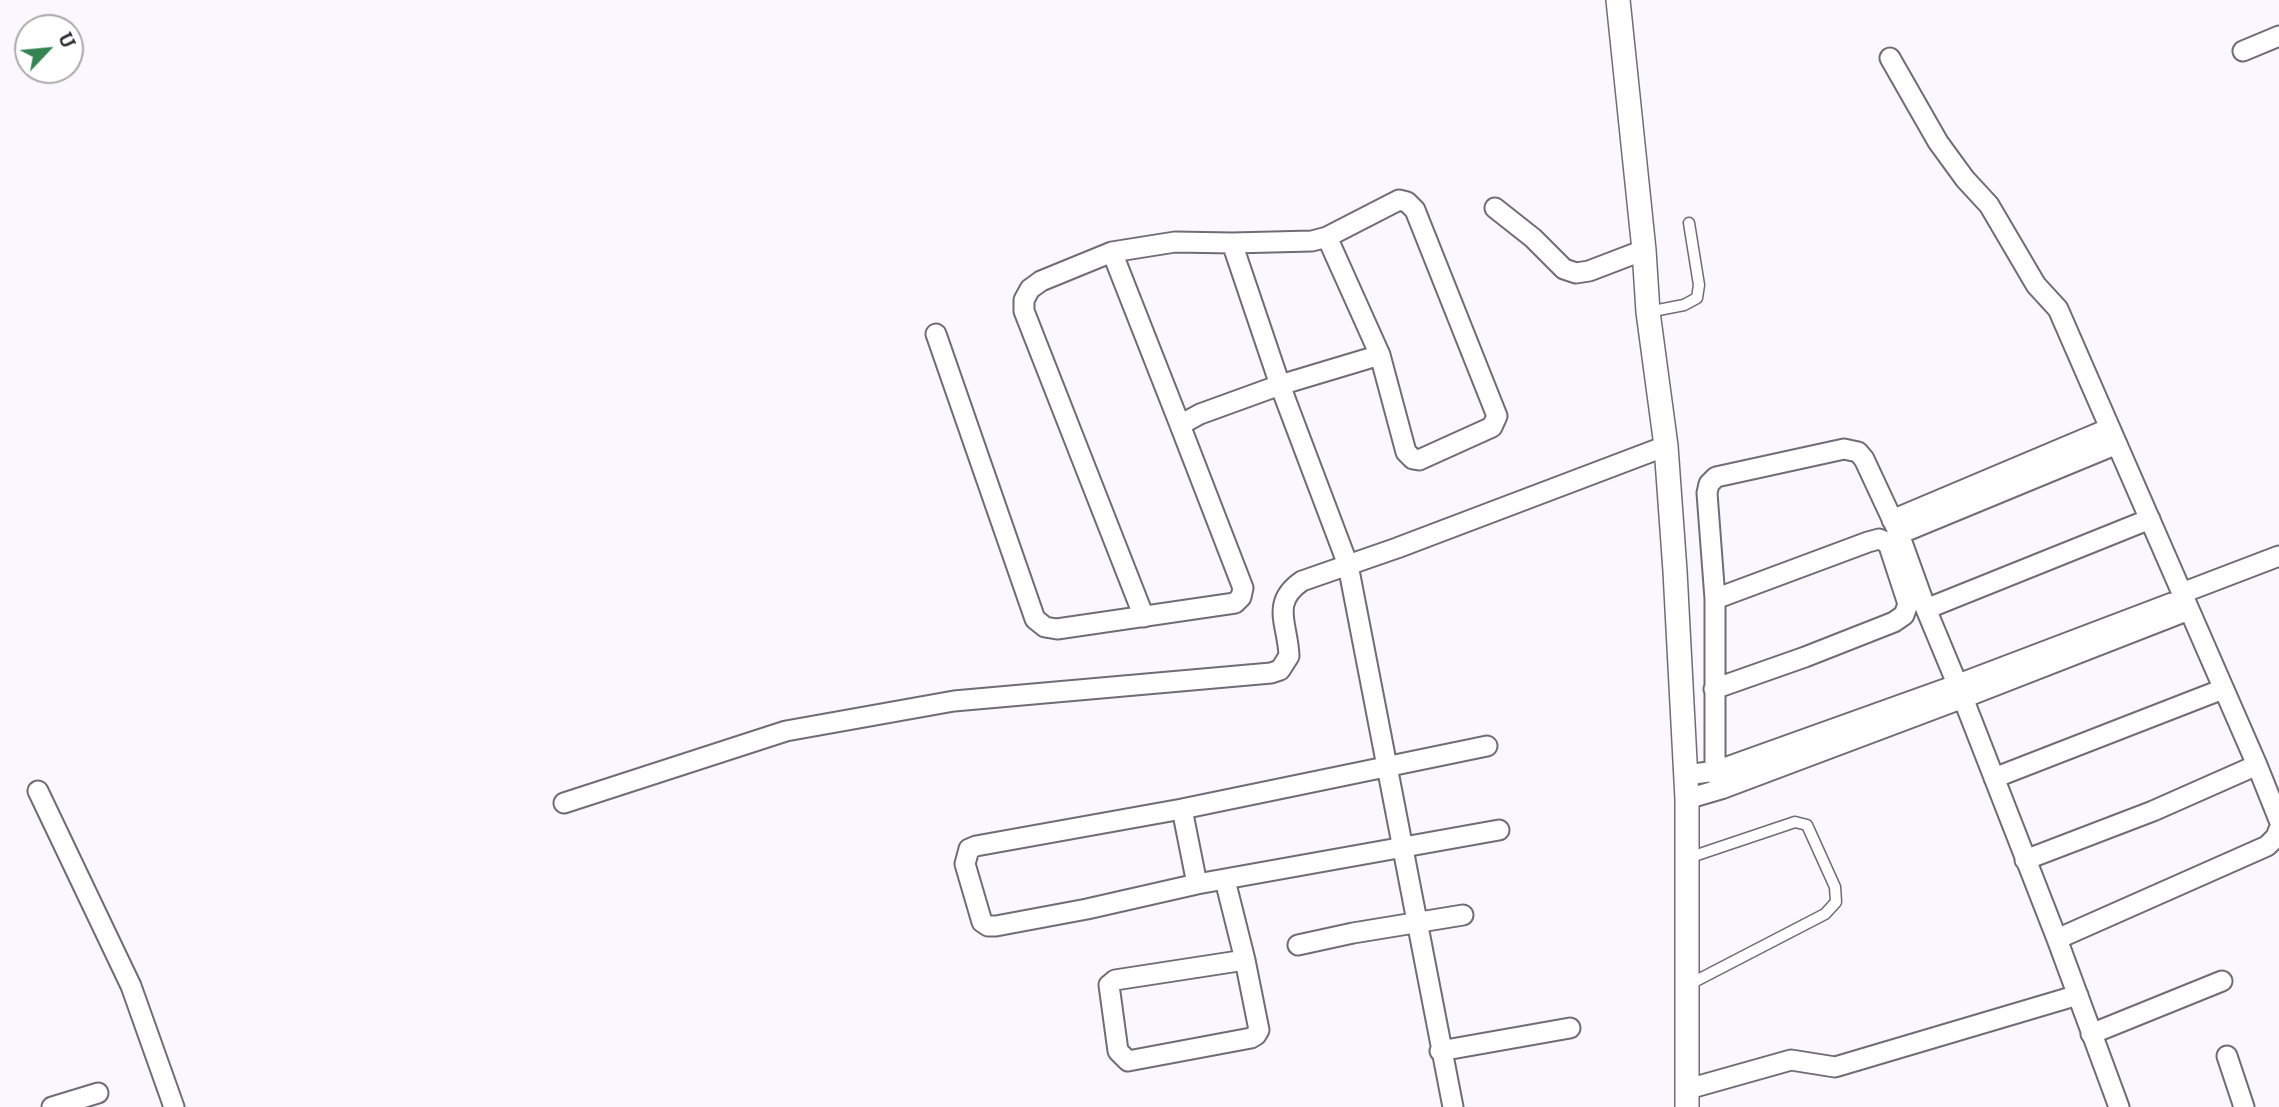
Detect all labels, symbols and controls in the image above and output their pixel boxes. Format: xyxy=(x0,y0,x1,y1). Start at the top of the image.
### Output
north arrow xyxy=(14,14,84,84)
text: U xyxy=(53,29,80,52)

